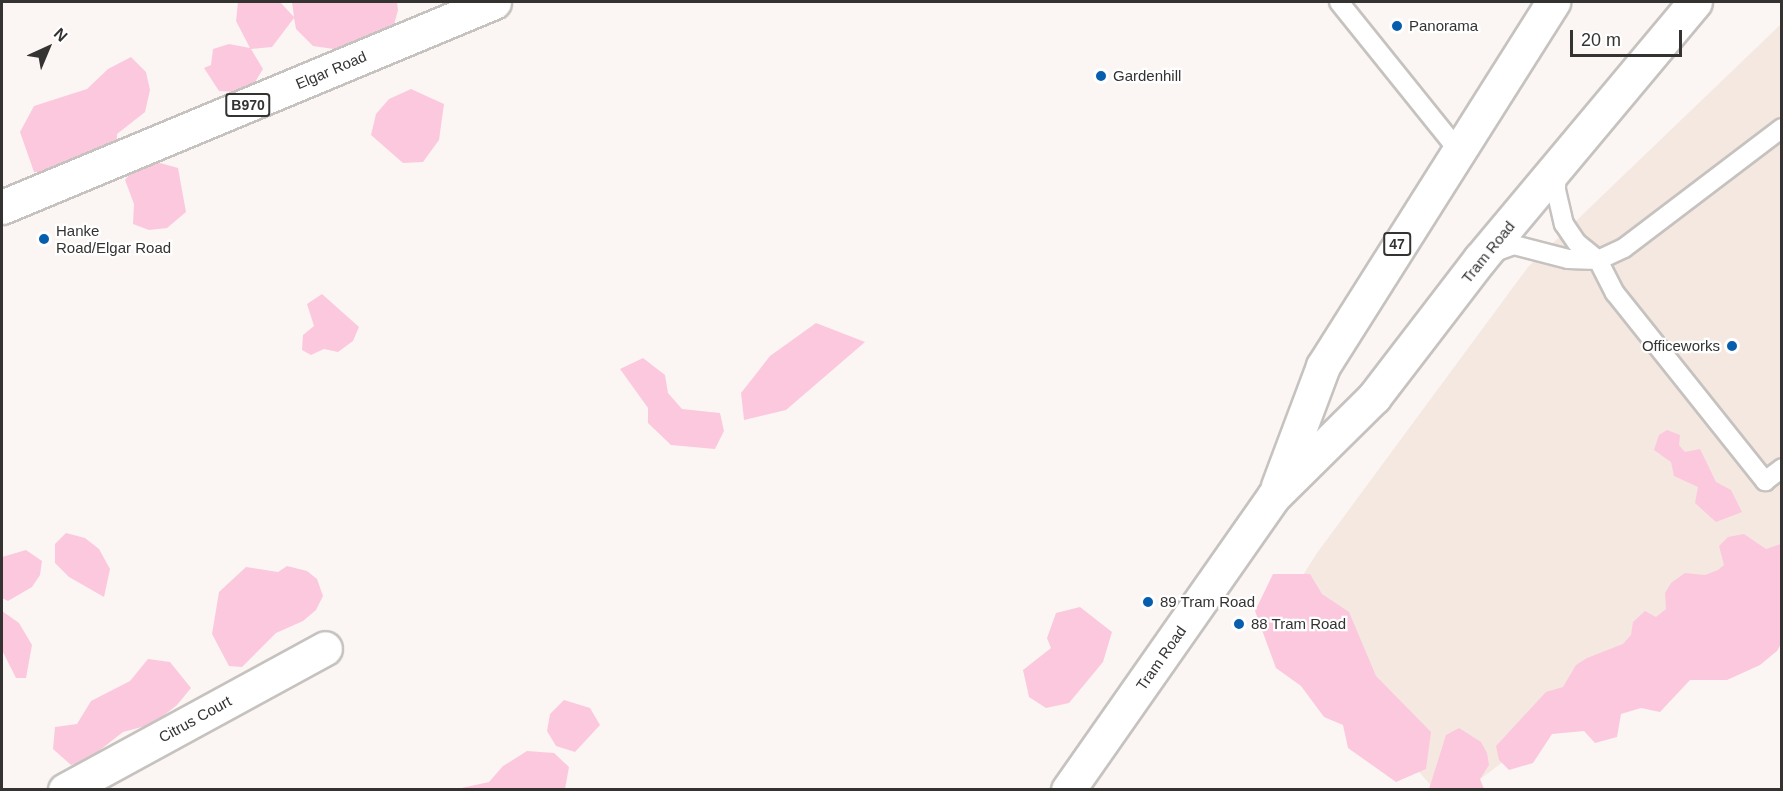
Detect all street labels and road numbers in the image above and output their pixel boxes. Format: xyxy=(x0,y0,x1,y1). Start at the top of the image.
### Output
street label: Elgar Road xyxy=(293,47,369,93)
road number: B970 xyxy=(224,94,272,116)
street label: Tram Road xyxy=(1458,217,1518,287)
road number: 47 xyxy=(1382,233,1412,255)
street label: Tram Road xyxy=(1132,622,1190,694)
street label: Citrus Court xyxy=(156,692,234,746)

